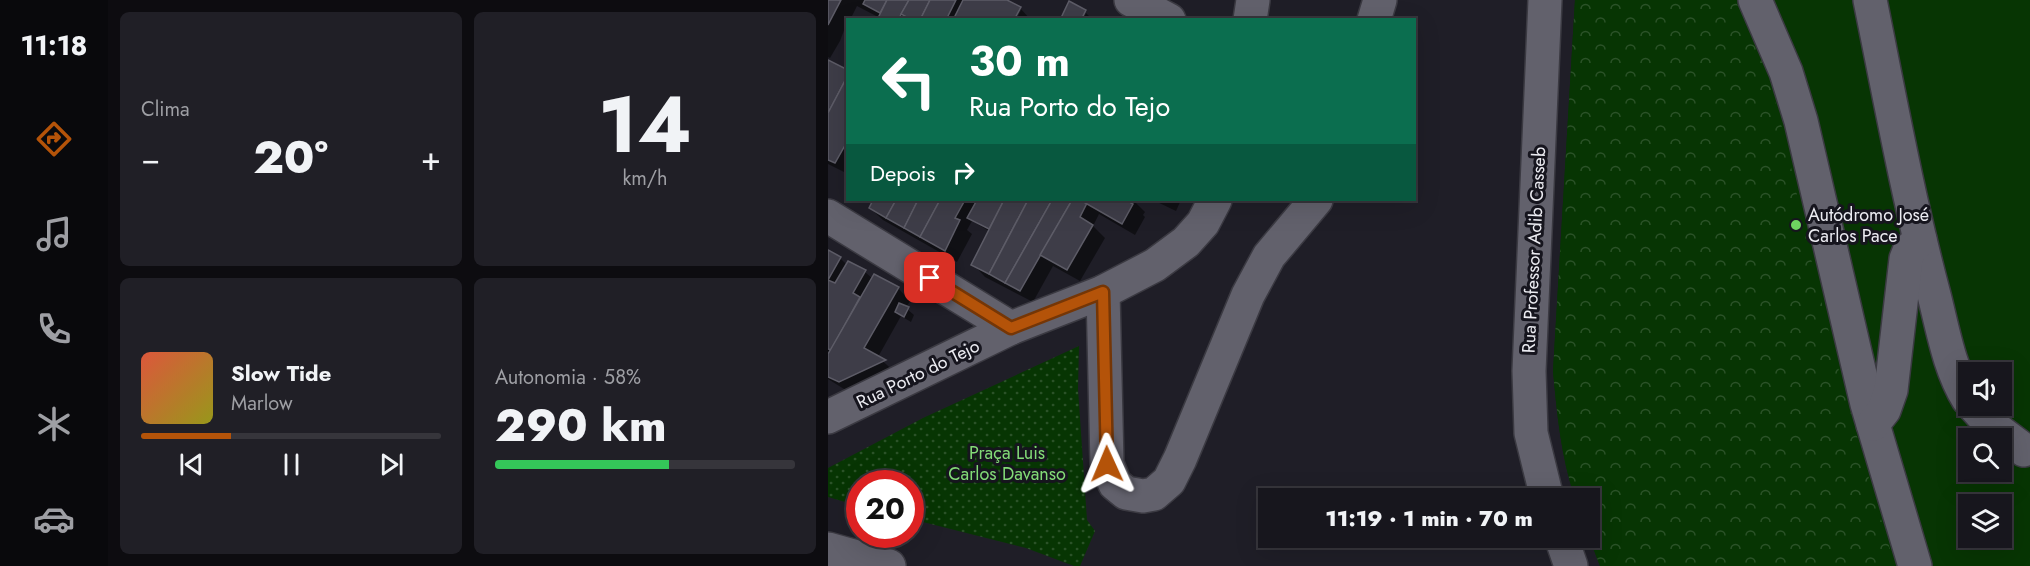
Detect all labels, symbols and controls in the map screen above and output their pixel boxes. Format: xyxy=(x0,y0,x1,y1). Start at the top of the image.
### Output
text: 11:18 xyxy=(21,26,87,65)
text: 30 m xyxy=(969,31,1070,92)
icon: left xyxy=(870,42,948,120)
text: 14 xyxy=(598,69,692,181)
text: Rua Porto do Tejo xyxy=(969,87,1170,126)
text: Clima xyxy=(141,95,190,124)
icon: directions xyxy=(33,118,75,160)
text: 20° xyxy=(253,125,328,190)
text: − xyxy=(141,135,160,182)
text: + xyxy=(421,135,441,182)
street label: Rua Professor Adib Casseb xyxy=(1516,146,1552,354)
icon: right xyxy=(947,156,980,189)
text: Depois xyxy=(870,157,935,189)
text: km/h xyxy=(622,164,668,193)
place label: Autódromo José Carlos Pace xyxy=(1808,202,1929,249)
icon: music xyxy=(33,213,75,255)
marker: Autódromo José Carlos Pace xyxy=(1789,218,1803,232)
pin xyxy=(904,252,955,303)
icon: arrive xyxy=(913,261,946,294)
icon: phone xyxy=(33,308,75,350)
street label: Rua Porto do Tejo xyxy=(852,333,984,415)
text: Slow Tide xyxy=(231,357,331,389)
map controls xyxy=(1958,362,2012,548)
button: sound xyxy=(1958,362,2012,416)
text: Autonomia · 58% xyxy=(495,363,641,392)
text: Marlow xyxy=(231,389,293,418)
text: 290 km xyxy=(495,393,666,458)
icon: climate xyxy=(33,403,75,445)
button: search xyxy=(1958,428,2012,482)
position arrow xyxy=(1075,432,1139,496)
park label: Praça Luis Carlos Davanso xyxy=(948,440,1066,487)
icon: previous xyxy=(175,448,208,481)
icon: pause xyxy=(275,448,308,481)
icon: next xyxy=(375,448,408,481)
speed limit sign: 20 xyxy=(846,470,924,548)
button: layers xyxy=(1958,494,2012,548)
icon: car xyxy=(33,498,75,540)
text: 11:19 · 1 min · 70 m xyxy=(1325,502,1533,534)

